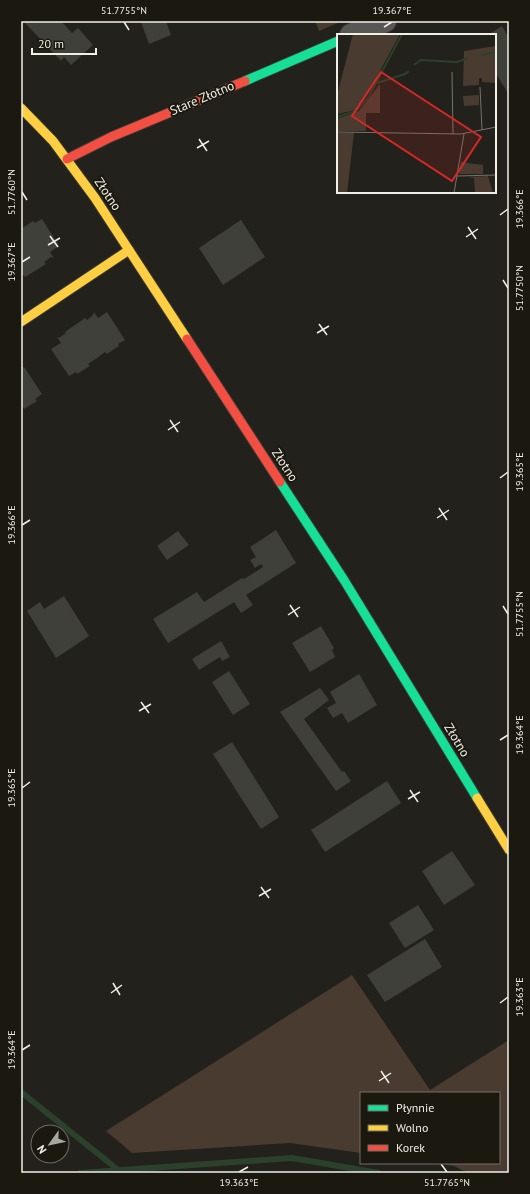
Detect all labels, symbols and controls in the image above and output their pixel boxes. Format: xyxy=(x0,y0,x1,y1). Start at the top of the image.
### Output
text: 51.7755°N xyxy=(101,4,147,17)
text: 19.367°E xyxy=(373,4,412,17)
scale bar xyxy=(32,30,96,56)
inset map xyxy=(337,34,496,193)
text: 20 m xyxy=(38,36,64,51)
street label: Stare Złotno xyxy=(167,77,237,119)
text: 51.7760°N xyxy=(5,169,18,215)
street label: Złotno xyxy=(91,174,125,214)
text: 19.366°E xyxy=(513,190,526,229)
text: 19.367°E xyxy=(5,243,18,282)
text: 51.7750°N xyxy=(513,265,526,311)
street label: Złotno xyxy=(268,445,302,485)
text: 19.365°E xyxy=(513,453,526,492)
text: 19.366°E xyxy=(5,506,18,545)
text: 51.7755°N xyxy=(513,591,526,637)
text: 19.364°E xyxy=(513,716,526,755)
street label: Złotno xyxy=(440,720,474,760)
text: 19.365°E xyxy=(5,769,18,808)
text: 19.363°E xyxy=(513,978,526,1017)
text: 19.364°E xyxy=(5,1031,18,1070)
legend xyxy=(360,1092,500,1164)
text: Płynnie xyxy=(396,1100,434,1115)
text: Wolno xyxy=(396,1120,428,1135)
north arrow xyxy=(30,1124,70,1164)
text: Korek xyxy=(396,1140,425,1155)
text: N xyxy=(34,1143,49,1156)
text: 19.363°E xyxy=(220,1176,259,1189)
text: 51.7765°N xyxy=(424,1176,470,1189)

